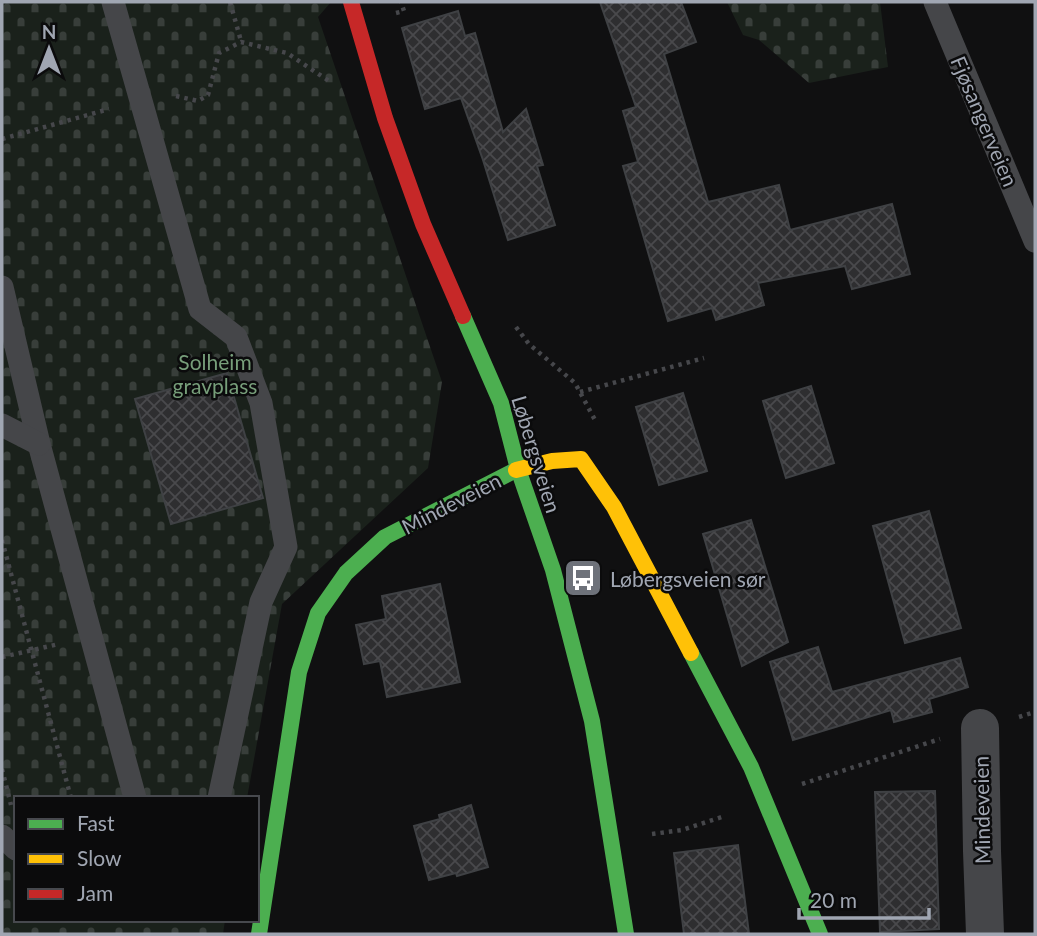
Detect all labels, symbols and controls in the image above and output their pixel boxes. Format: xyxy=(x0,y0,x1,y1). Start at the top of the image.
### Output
north arrow xyxy=(14,14,84,84)
text: N xyxy=(42,20,56,43)
street label: Fjøsangerveien xyxy=(946,52,1024,190)
park label: Solheim gravplass xyxy=(173,349,257,398)
street label: Løbergsveien xyxy=(507,392,567,516)
street label: Mindeveien xyxy=(397,467,505,539)
bus stop icon: Løbergsveien sør xyxy=(562,557,604,599)
place label: Løbergsveien sør xyxy=(610,566,766,591)
street label: Mindeveien xyxy=(968,756,994,864)
legend xyxy=(14,796,259,922)
text: Fast xyxy=(77,810,115,835)
text: Slow xyxy=(77,845,122,870)
scale bar xyxy=(799,876,928,920)
text: Jam xyxy=(77,880,113,905)
text: 20 m xyxy=(810,887,857,912)

